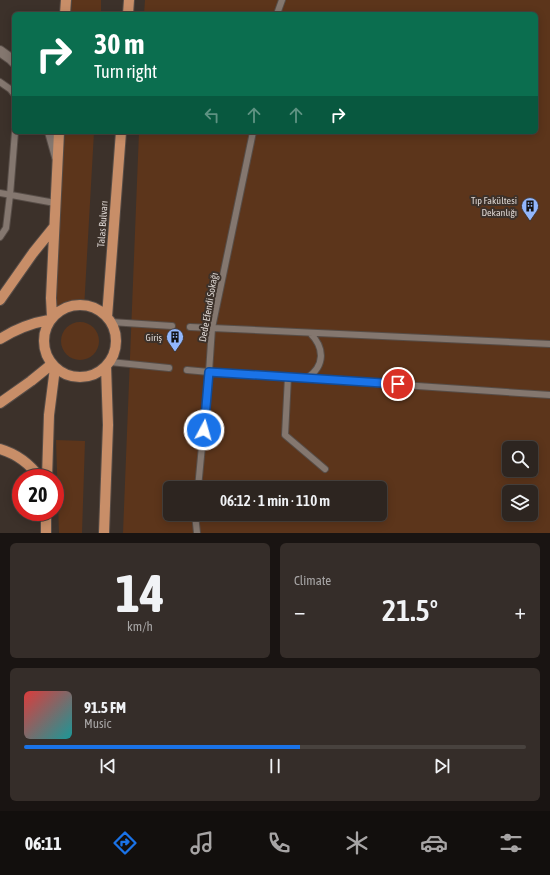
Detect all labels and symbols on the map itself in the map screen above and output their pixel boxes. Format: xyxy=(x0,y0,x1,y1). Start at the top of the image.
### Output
place label: Tıp Fakültesi Dekanlığı xyxy=(471,195,517,218)
building icon: Tıp Fakültesi Dekanlığı xyxy=(520,196,540,221)
street label: Talas Bulvarı xyxy=(95,200,110,248)
street label: Dede Efendi Sokağı xyxy=(197,272,220,343)
building icon: Giriş xyxy=(165,327,185,352)
place label: Giriş xyxy=(146,332,162,343)
pin xyxy=(381,367,415,401)
position arrow xyxy=(183,409,225,451)
speed limit sign: 20 xyxy=(12,469,64,521)

